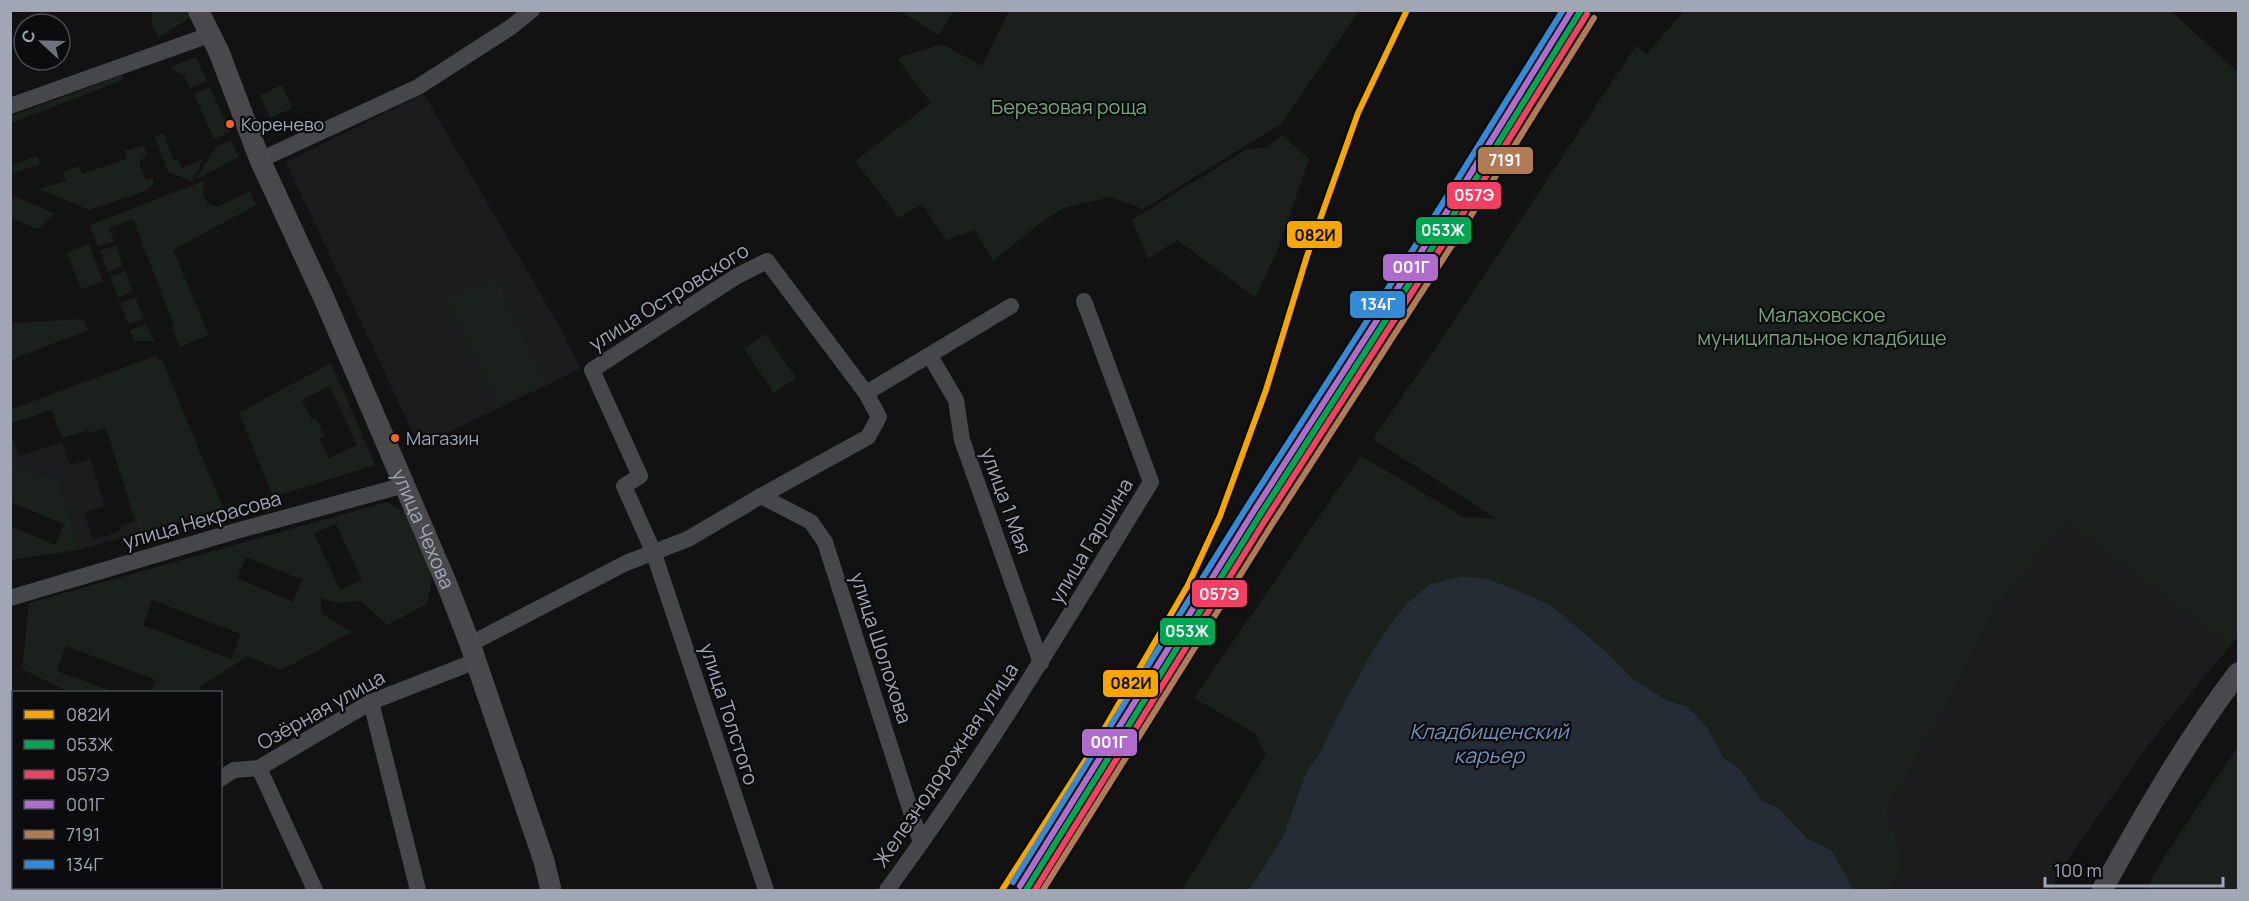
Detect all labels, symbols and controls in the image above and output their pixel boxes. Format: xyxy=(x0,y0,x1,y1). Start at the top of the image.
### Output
north arrow xyxy=(12,12,72,72)
text: С xyxy=(16,27,41,46)
park label: Березовая роща xyxy=(991,93,1147,120)
place label: Коренево xyxy=(241,112,324,136)
marker: Коренево xyxy=(224,118,236,130)
line badge: 7191 xyxy=(1477,146,1534,175)
text: 7191 xyxy=(1489,149,1521,171)
line badge: 057Э xyxy=(1446,181,1502,210)
text: 057Э xyxy=(1454,184,1494,206)
line badge: 053Ж xyxy=(1415,216,1472,245)
text: 053Ж xyxy=(1421,219,1465,241)
line badge: 082И xyxy=(1286,220,1343,249)
text: 082И xyxy=(1294,224,1336,246)
street label: улица Островского xyxy=(584,236,754,357)
line badge: 001Г xyxy=(1382,253,1439,282)
text: 001Г xyxy=(1393,256,1430,278)
line badge: 134Г xyxy=(1349,290,1406,319)
text: 134Г xyxy=(1361,293,1396,315)
park label: Малаховское муниципальное кладбище xyxy=(1697,301,1947,351)
place label: Магазин xyxy=(406,426,479,450)
marker: Магазин xyxy=(389,432,401,444)
street label: улица 1 Мая xyxy=(975,444,1038,558)
street label: улица Чехова xyxy=(386,464,461,593)
street label: улица Гаршина xyxy=(1042,473,1139,609)
street label: улица Некрасова xyxy=(120,484,284,555)
street label: улица Шолохова xyxy=(844,569,919,727)
line badge: 057Э xyxy=(1191,579,1248,608)
text: 057Э xyxy=(1199,583,1239,605)
line badge: 053Ж xyxy=(1159,617,1216,646)
text: 053Ж xyxy=(1165,620,1209,642)
street label: улица Толстого xyxy=(694,639,765,788)
street label: Железнодорожная улица xyxy=(867,657,1024,872)
street label: Озёрная улица xyxy=(252,663,389,756)
line badge: 082И xyxy=(1102,669,1159,698)
text: 082И xyxy=(1110,672,1152,694)
legend xyxy=(12,691,222,889)
text: 082И xyxy=(66,702,110,726)
water label: Кладбищенский карьер xyxy=(1410,717,1570,769)
line badge: 001Г xyxy=(1081,728,1138,757)
text: 001Г xyxy=(1091,731,1128,753)
text: 053Ж xyxy=(66,732,113,756)
text: 057Э xyxy=(66,762,109,786)
text: 001Г xyxy=(66,792,105,816)
text: 7191 xyxy=(66,822,100,846)
scale bar xyxy=(2045,850,2224,888)
text: 134Г xyxy=(66,852,104,876)
text: 100 m xyxy=(2054,858,2102,882)

